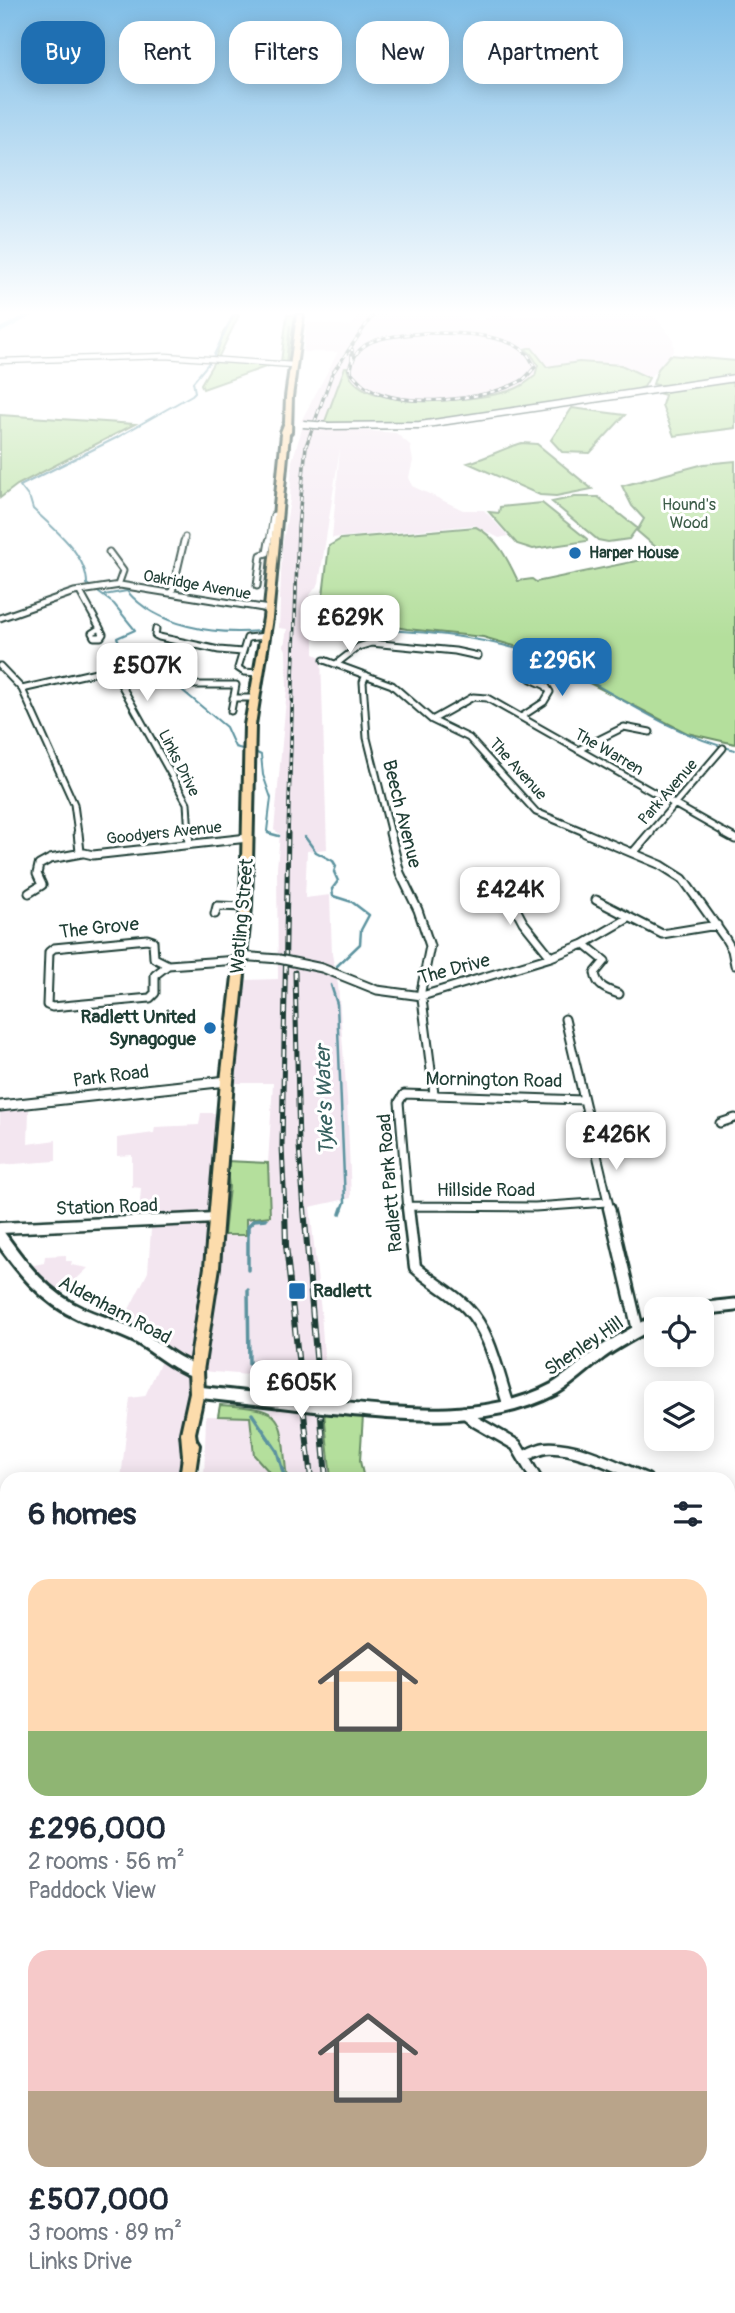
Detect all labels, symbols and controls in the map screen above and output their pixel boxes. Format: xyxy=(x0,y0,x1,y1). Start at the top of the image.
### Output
chip: Buy xyxy=(21,21,105,84)
chip: Rent xyxy=(119,21,215,84)
chip: Filters xyxy=(229,21,342,84)
chip: New xyxy=(356,21,449,84)
chip: Apartment xyxy=(463,21,623,84)
park label: Hound's Wood xyxy=(662,495,716,533)
place label: Harper House xyxy=(589,543,680,563)
marker: Harper House xyxy=(567,545,583,561)
street label: Oakridge Avenue xyxy=(142,566,253,604)
pin: £629K xyxy=(301,596,399,655)
text: £629K xyxy=(317,603,383,632)
pin: £296K xyxy=(513,638,611,698)
pin: £507K xyxy=(98,644,196,703)
text: £296K xyxy=(529,646,595,675)
text: £507K xyxy=(112,651,182,680)
street label: The Warren xyxy=(571,724,647,780)
street label: Links Drive xyxy=(154,726,204,800)
street label: The Avenue xyxy=(485,734,551,804)
street label: Park Avenue xyxy=(634,755,702,829)
street label: Beech Avenue xyxy=(377,757,427,871)
street label: Goodyers Avenue xyxy=(105,817,223,849)
street label: Watling Street xyxy=(225,857,259,975)
pin: £424K xyxy=(461,867,559,927)
text: £424K xyxy=(476,875,544,904)
street label: The Grove xyxy=(58,912,141,944)
street label: The Drive xyxy=(415,948,493,990)
place label: Radlett United Synagogue xyxy=(80,1005,197,1051)
marker: Radlett United Synagogue xyxy=(202,1020,218,1036)
water label: Tyke's Water xyxy=(309,1042,340,1156)
street label: Park Road xyxy=(71,1059,151,1093)
street label: Mornington Road xyxy=(425,1067,563,1093)
pin: £426K xyxy=(567,1112,665,1172)
street label: Radlett Park Road xyxy=(372,1113,408,1253)
text: £426K xyxy=(582,1120,650,1149)
street label: Hillside Road xyxy=(437,1178,535,1202)
street label: Station Road xyxy=(55,1193,159,1221)
street label: Aldenham Road xyxy=(55,1270,175,1350)
place label: Radlett xyxy=(313,1279,373,1303)
marker: Radlett xyxy=(287,1281,307,1301)
map controls xyxy=(644,1297,714,1451)
button: locate xyxy=(644,1297,714,1367)
street label: Shenley Hill xyxy=(540,1311,628,1381)
pin: £605K xyxy=(252,1360,350,1420)
text: £605K xyxy=(266,1368,336,1397)
button: layers xyxy=(644,1381,714,1451)
icon: filters xyxy=(669,1495,707,1533)
text: 6 homes xyxy=(28,1496,136,1533)
icon: home xyxy=(305,1624,431,1750)
text: £296,000 xyxy=(28,1810,166,1847)
text: 2 rooms · 56 m² xyxy=(28,1847,185,1876)
text: Paddock View xyxy=(28,1876,156,1905)
icon: home xyxy=(305,1995,431,2121)
text: £507,000 xyxy=(28,2181,169,2218)
text: 3 rooms · 89 m² xyxy=(28,2218,182,2247)
text: Links Drive xyxy=(28,2247,132,2276)

